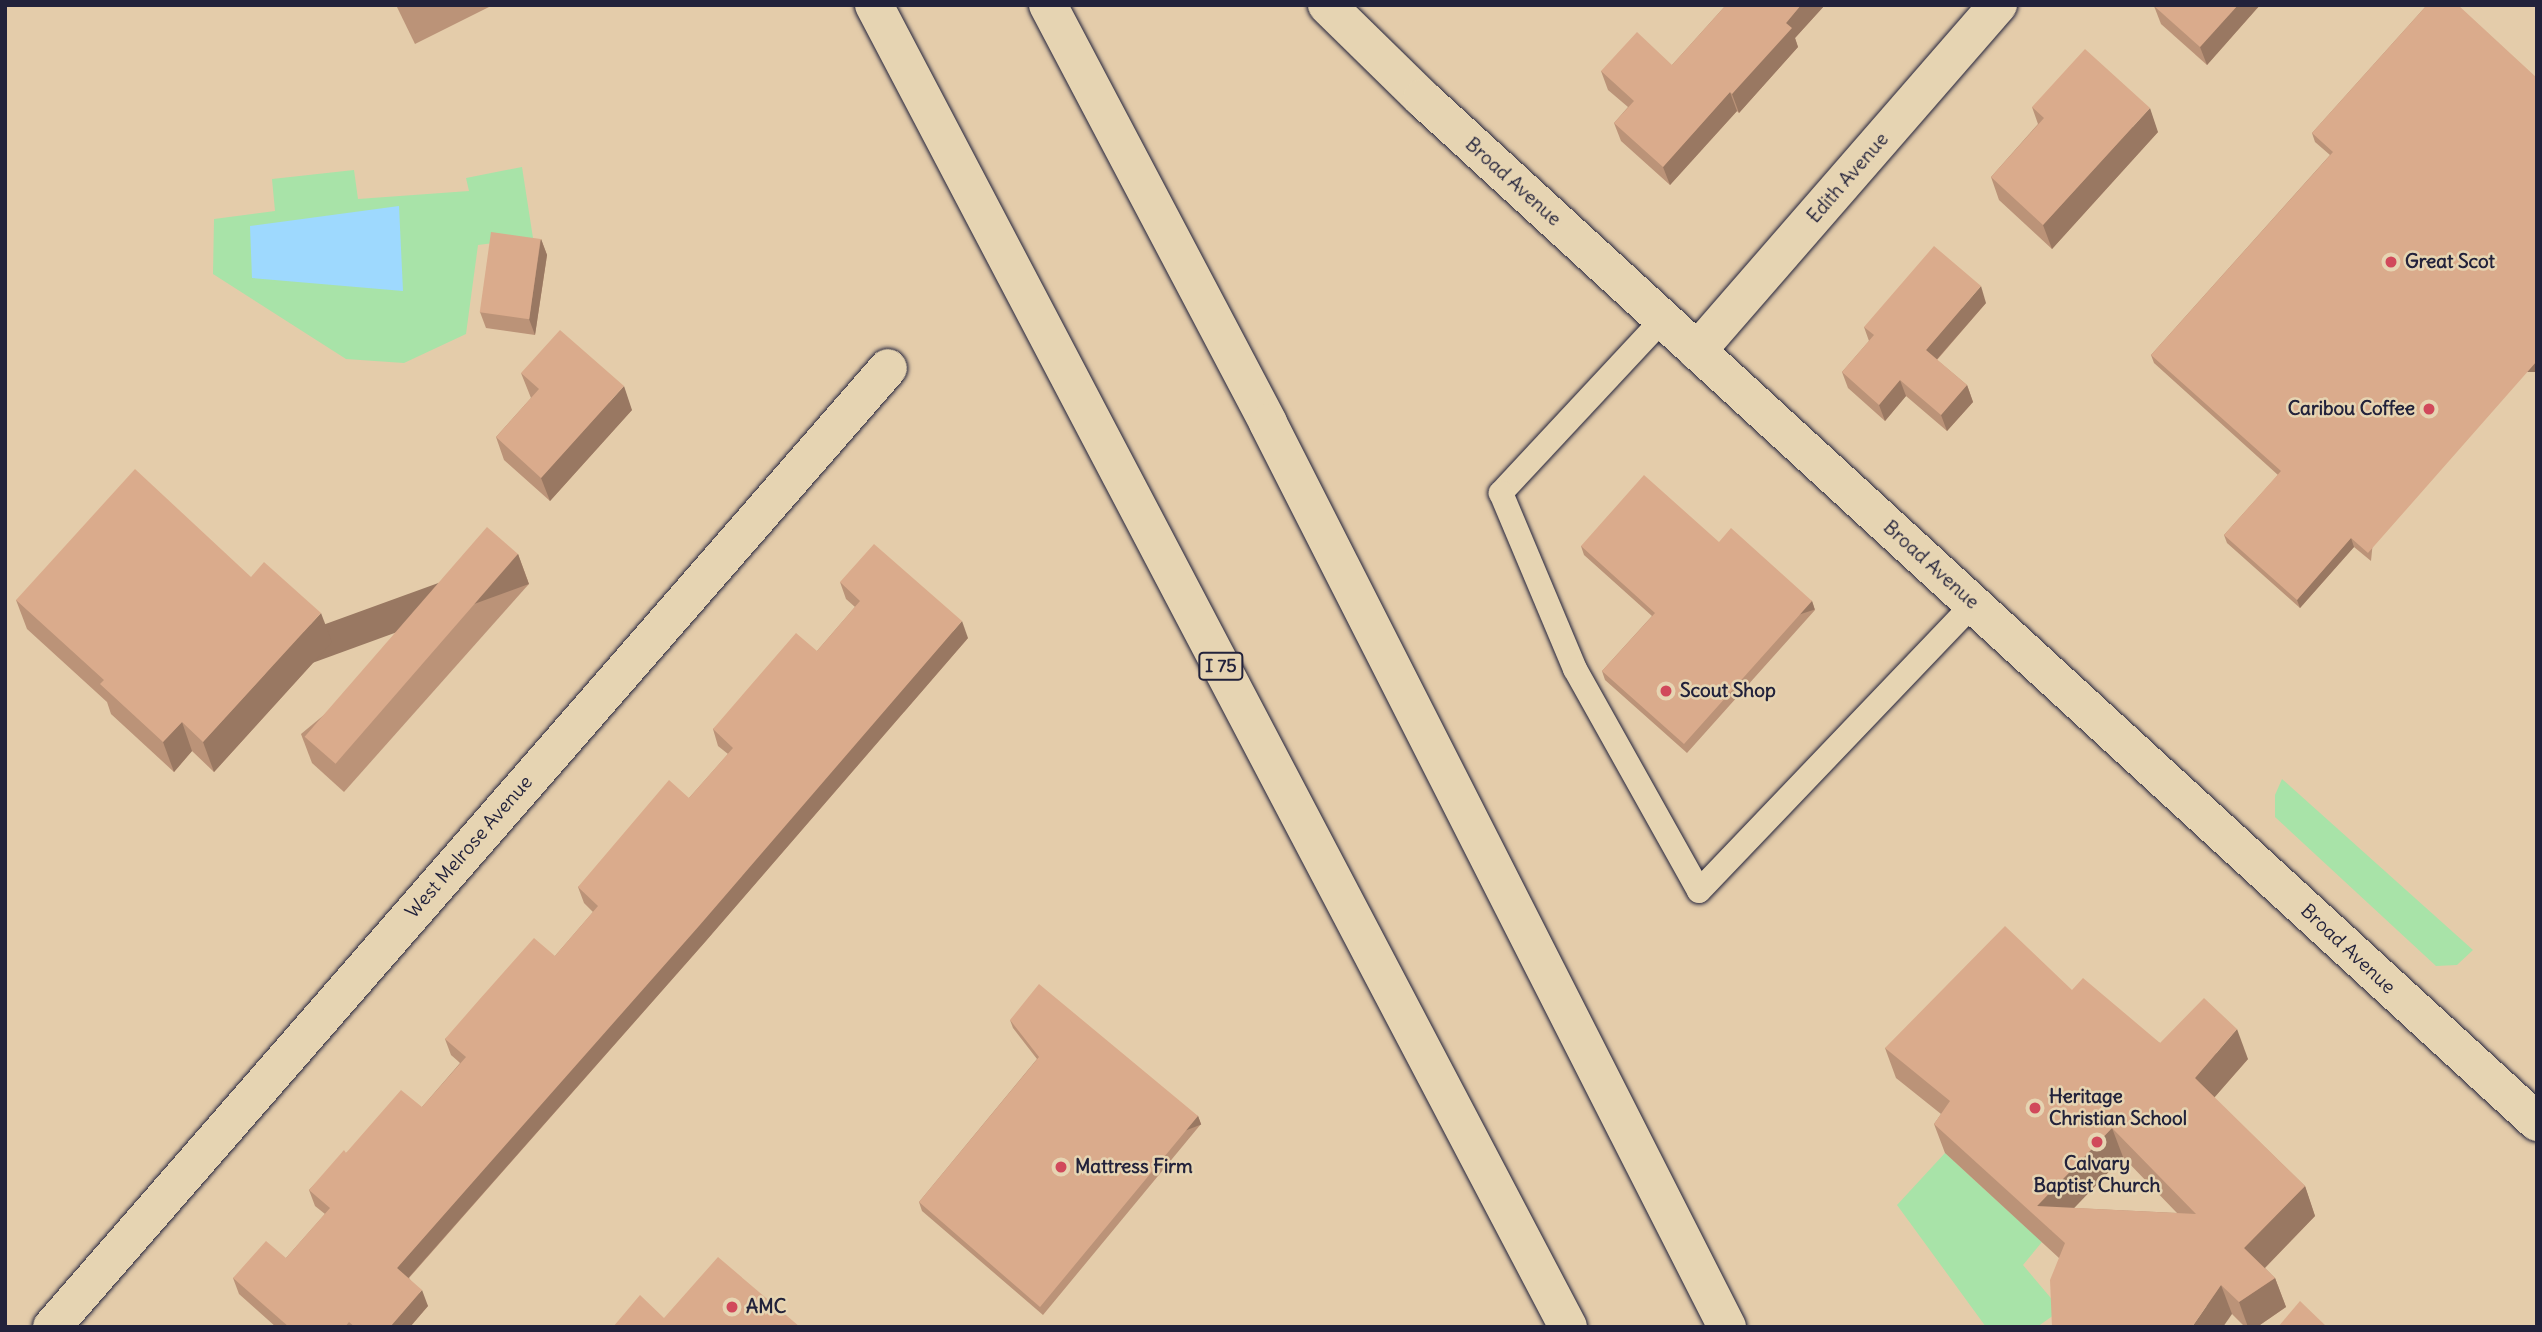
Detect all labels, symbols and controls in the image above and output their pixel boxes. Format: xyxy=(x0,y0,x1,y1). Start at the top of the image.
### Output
street label: Edith Avenue xyxy=(1803,128,1893,228)
street label: Broad Avenue xyxy=(1460,133,1566,231)
place label: Great Scot xyxy=(2405,251,2495,273)
marker: Great Scot xyxy=(2383,254,2399,270)
place label: Caribou Coffee xyxy=(2288,398,2415,420)
marker: Caribou Coffee xyxy=(2421,401,2437,417)
street label: Broad Avenue xyxy=(1878,516,1984,614)
road number: I 75 xyxy=(1198,652,1244,680)
place label: Scout Shop xyxy=(1680,680,1776,702)
marker: Scout Shop xyxy=(1658,683,1674,699)
street label: West Melrose Avenue xyxy=(401,771,537,923)
street label: Broad Avenue xyxy=(2296,899,2400,999)
place label: Heritage Christian School xyxy=(2049,1086,2187,1130)
marker: Heritage Christian School xyxy=(2027,1100,2043,1116)
marker: Calvary Baptist Church xyxy=(2089,1134,2105,1150)
place label: Calvary Baptist Church xyxy=(2034,1153,2160,1197)
place label: Mattress Firm xyxy=(1075,1156,1193,1178)
marker: Mattress Firm xyxy=(1053,1159,1069,1175)
place label: AMC xyxy=(746,1296,786,1318)
marker: AMC xyxy=(724,1299,740,1315)

